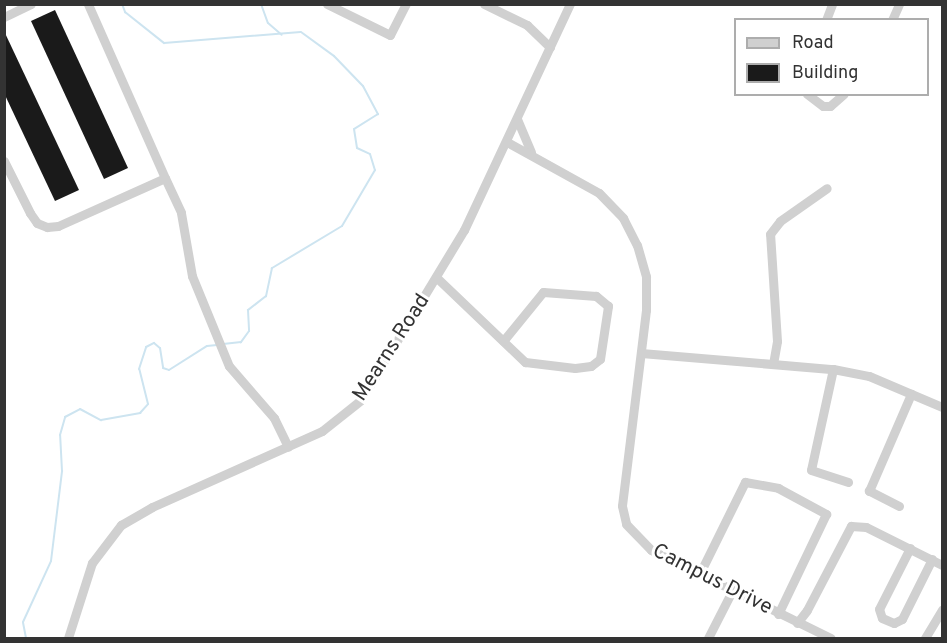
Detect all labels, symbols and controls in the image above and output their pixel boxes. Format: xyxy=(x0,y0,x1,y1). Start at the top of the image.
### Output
legend xyxy=(734,18,929,96)
text: Road xyxy=(792,32,834,55)
text: Building xyxy=(792,62,858,85)
street label: Mearns Road xyxy=(348,290,436,406)
street label: Campus Drive xyxy=(648,539,776,621)

